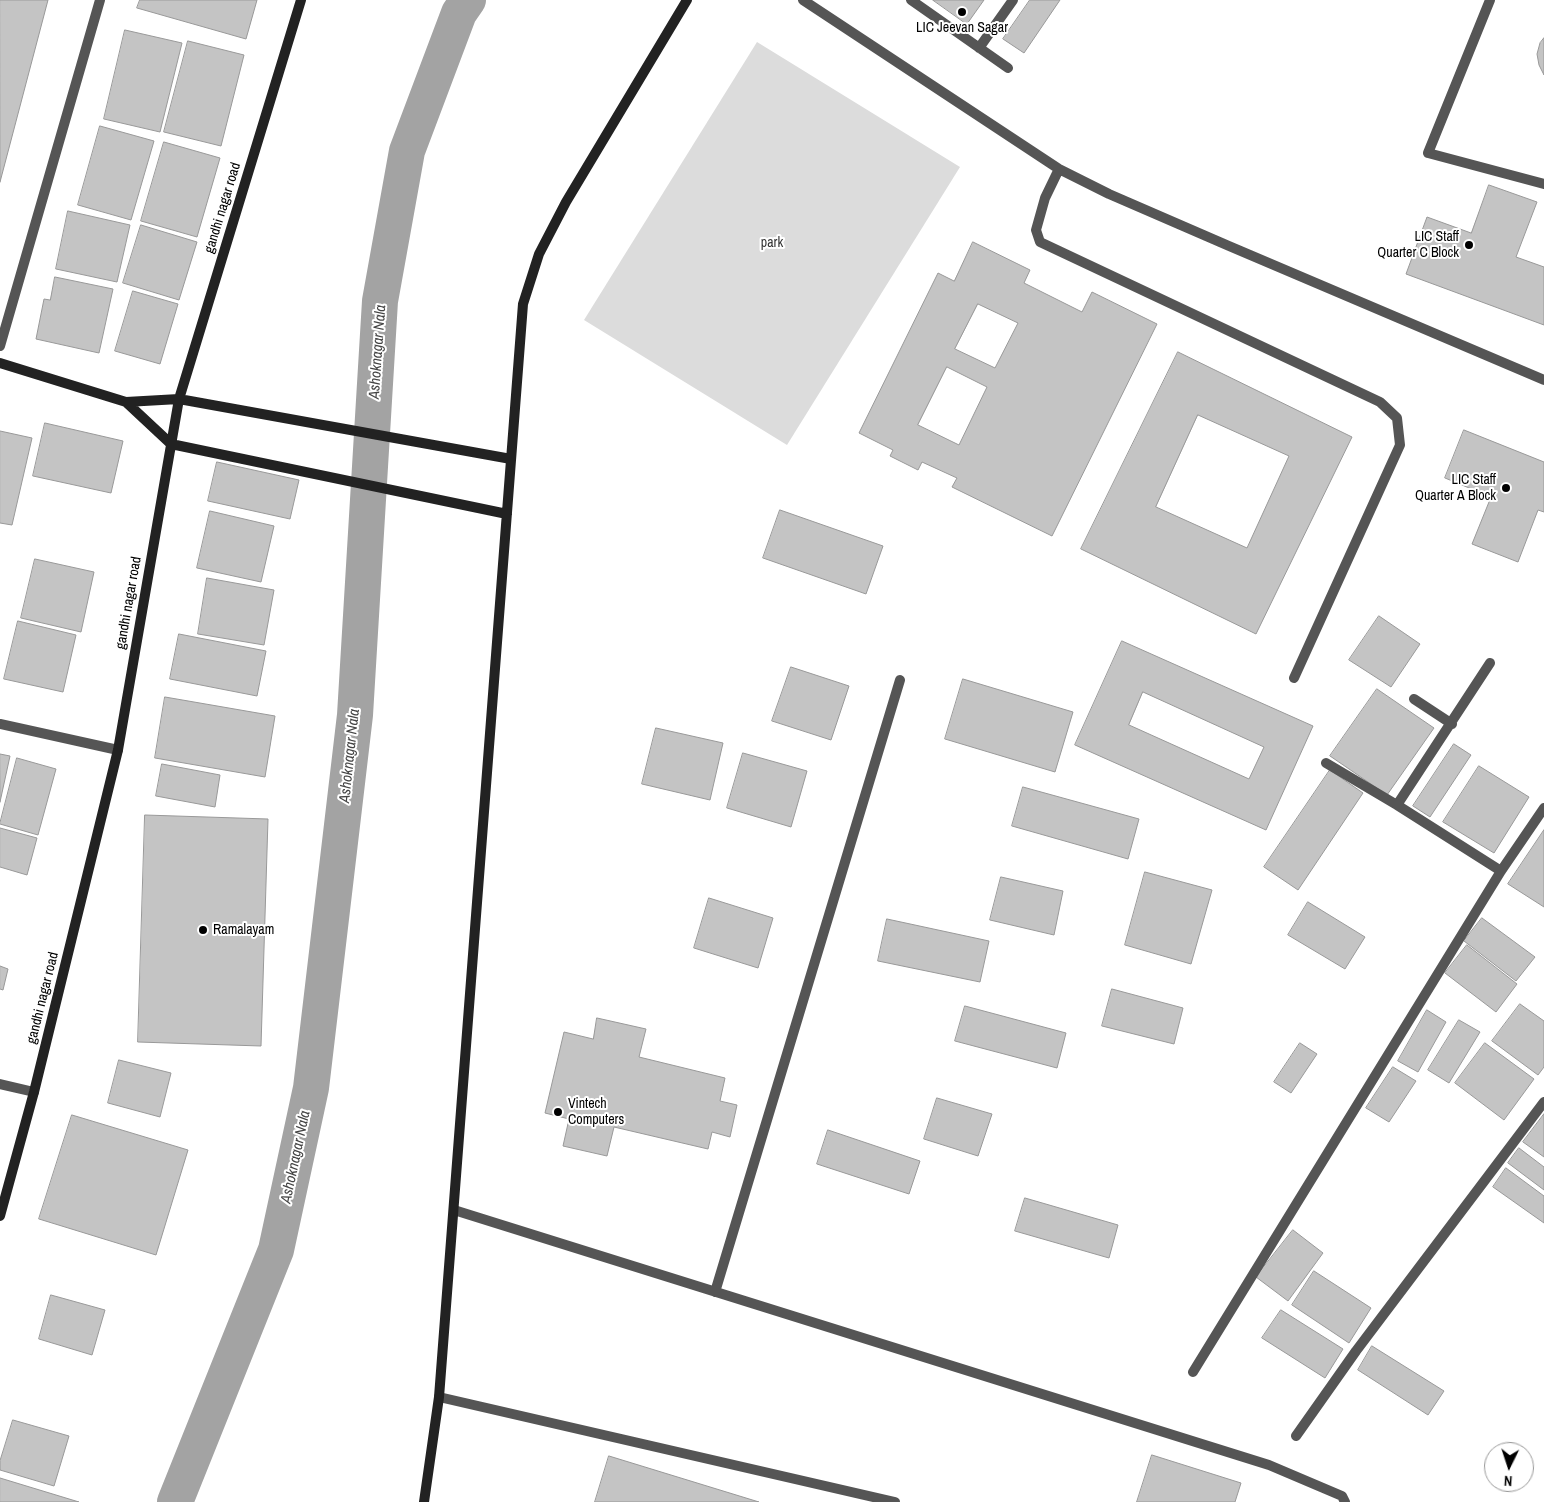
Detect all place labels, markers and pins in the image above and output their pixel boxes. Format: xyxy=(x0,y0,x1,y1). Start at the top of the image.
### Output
marker: LIC Jeevan Sagar xyxy=(956,6,968,18)
place label: LIC Jeevan Sagar xyxy=(916,20,1008,36)
place label: LIC Staff Quarter C Block xyxy=(1377,229,1459,262)
marker: LIC Staff Quarter C Block xyxy=(1463,239,1475,251)
place label: LIC Staff Quarter A Block xyxy=(1415,472,1496,504)
marker: LIC Staff Quarter A Block xyxy=(1500,482,1512,494)
place label: Ramalayam xyxy=(213,922,274,938)
marker: Ramalayam xyxy=(197,924,209,936)
place label: Vintech Computers xyxy=(568,1096,624,1128)
marker: Vintech Computers xyxy=(552,1106,564,1118)

